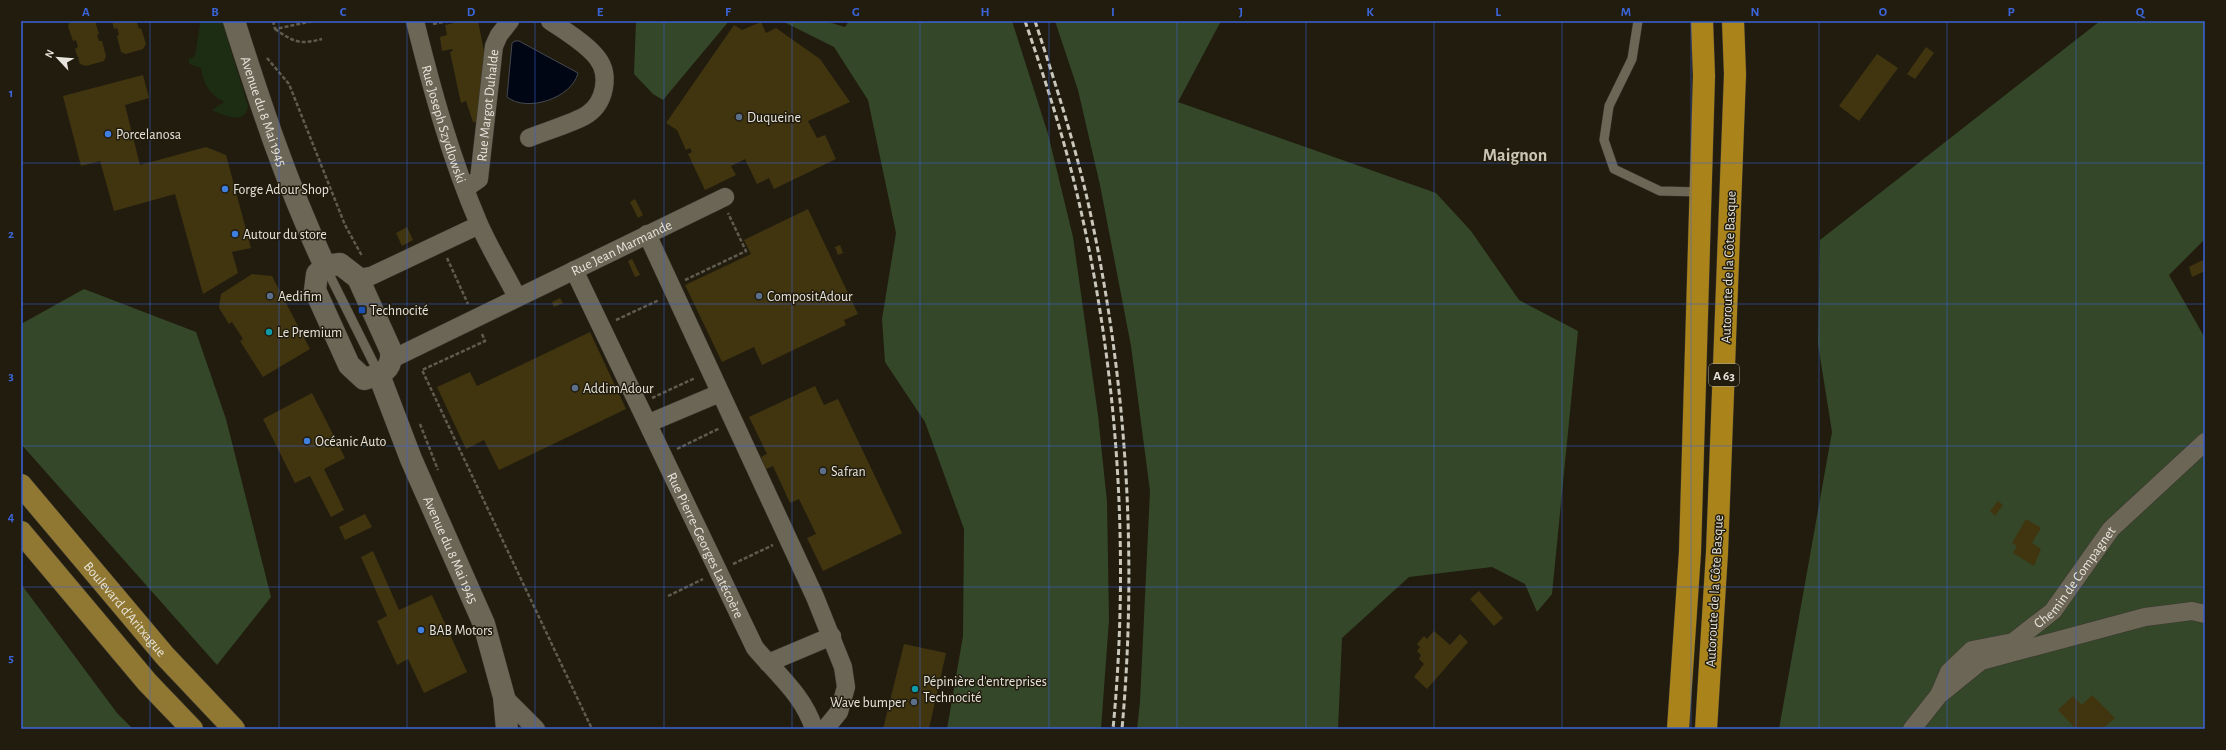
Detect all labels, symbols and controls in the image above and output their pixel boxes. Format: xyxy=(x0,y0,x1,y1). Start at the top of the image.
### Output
text: A xyxy=(82,6,90,19)
text: B xyxy=(211,6,219,19)
text: C xyxy=(340,6,347,19)
text: D xyxy=(467,6,476,19)
text: E xyxy=(597,6,604,19)
text: F xyxy=(725,6,732,19)
text: G xyxy=(852,6,860,19)
text: H xyxy=(980,6,990,19)
text: I xyxy=(1111,6,1115,19)
text: J xyxy=(1239,6,1243,19)
text: K xyxy=(1366,6,1374,19)
text: L xyxy=(1495,6,1501,19)
text: M xyxy=(1621,6,1631,19)
text: N xyxy=(1750,6,1760,19)
text: O xyxy=(1879,6,1888,19)
text: P xyxy=(2007,6,2015,19)
text: Q xyxy=(2136,6,2146,19)
north arrow xyxy=(38,38,78,78)
text: N xyxy=(43,48,56,60)
street label: Rue Margot Duhalde xyxy=(475,49,502,162)
street label: Avenue du 8 Mai 1945 xyxy=(238,55,289,169)
street label: Rue Joseph Szydlowski xyxy=(419,64,468,185)
text: 1 xyxy=(9,87,13,100)
place label: Duqueine xyxy=(747,111,801,125)
marker: Duqueine xyxy=(734,112,744,122)
place label: Porcelanosa xyxy=(116,128,182,142)
marker: Porcelanosa xyxy=(103,129,113,139)
district label: Maignon xyxy=(1483,147,1547,165)
place label: Forge Adour Shop xyxy=(233,183,329,197)
marker: Forge Adour Shop xyxy=(220,184,230,194)
street label: Autoroute de la Côte Basque xyxy=(1719,191,1739,344)
street label: Rue Jean Marmande xyxy=(569,218,674,279)
text: 2 xyxy=(8,228,14,241)
place label: Autour du store xyxy=(243,228,327,242)
marker: Autour du store xyxy=(230,229,240,239)
place label: Aedifim xyxy=(278,290,322,304)
place label: CompositAdour xyxy=(767,290,853,304)
marker: Aedifim xyxy=(265,291,275,301)
marker: CompositAdour xyxy=(754,291,764,301)
place label: Technocité xyxy=(370,304,429,318)
marker: Technocité xyxy=(357,305,367,315)
place label: Le Premium xyxy=(277,326,342,340)
marker: Le Premium xyxy=(264,327,274,337)
road number: A 63 xyxy=(1709,364,1739,386)
text: 3 xyxy=(8,370,14,383)
place label: AddimAdour xyxy=(583,382,654,396)
marker: AddimAdour xyxy=(570,383,580,393)
place label: Océanic Auto xyxy=(315,435,387,449)
marker: Océanic Auto xyxy=(302,436,312,446)
place label: Safran xyxy=(831,465,866,479)
marker: Safran xyxy=(818,466,828,476)
street label: Rue Pierre-Georges Latécoère xyxy=(664,470,746,621)
street label: Avenue du 8 Mai 1945 xyxy=(420,494,480,606)
text: 4 xyxy=(8,511,15,524)
street label: Autoroute de la Côte Basque xyxy=(1704,515,1726,668)
street label: Chemin de Compagnet xyxy=(2031,524,2119,631)
street label: Boulevard d'Aritxague xyxy=(81,559,168,660)
place label: BAB Motors xyxy=(429,624,493,638)
marker: BAB Motors xyxy=(416,625,426,635)
text: 5 xyxy=(8,652,14,665)
place label: Pépinière d'entreprises Technocité xyxy=(923,675,1047,705)
marker: Pépinière d'entreprises Technocité xyxy=(910,684,920,694)
place label: Wave bumper xyxy=(830,696,906,710)
marker: Wave bumper xyxy=(909,697,919,707)

